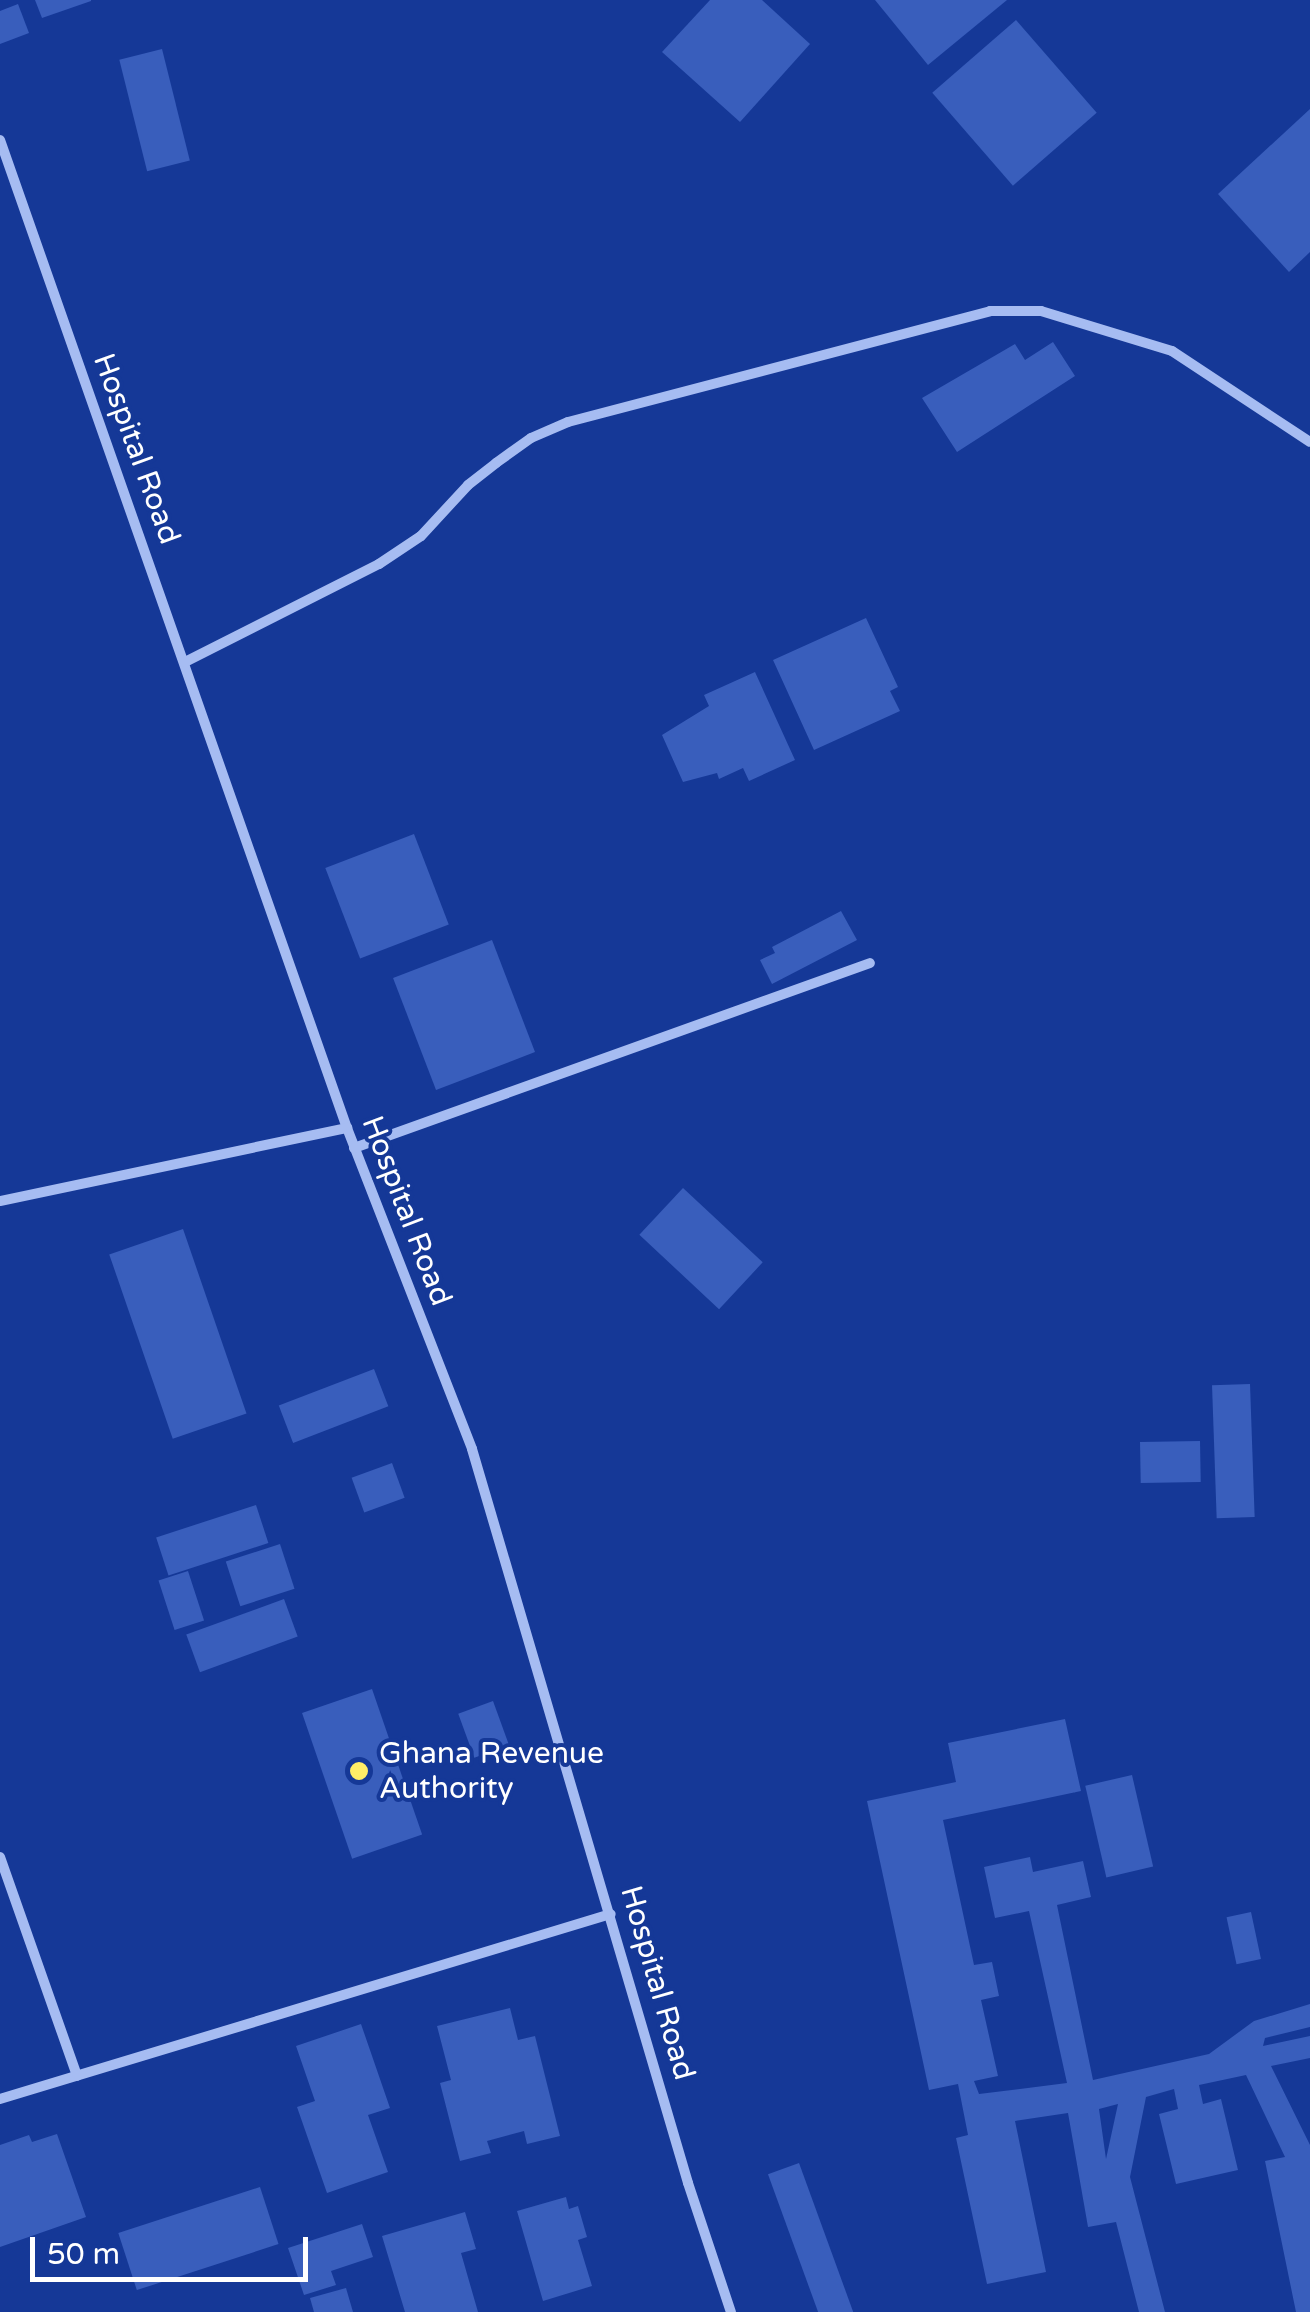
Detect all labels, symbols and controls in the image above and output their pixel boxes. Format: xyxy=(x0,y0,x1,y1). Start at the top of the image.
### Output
street label: Hospital Road xyxy=(85,349,187,549)
street label: Hospital Road xyxy=(353,1111,459,1311)
place label: Ghana Revenue Authority xyxy=(379,1736,604,1806)
marker: Ghana Revenue Authority xyxy=(348,1760,370,1782)
street label: Hospital Road xyxy=(612,1882,702,2084)
scale bar xyxy=(35,2217,312,2279)
text: 50 m xyxy=(47,2236,120,2273)

